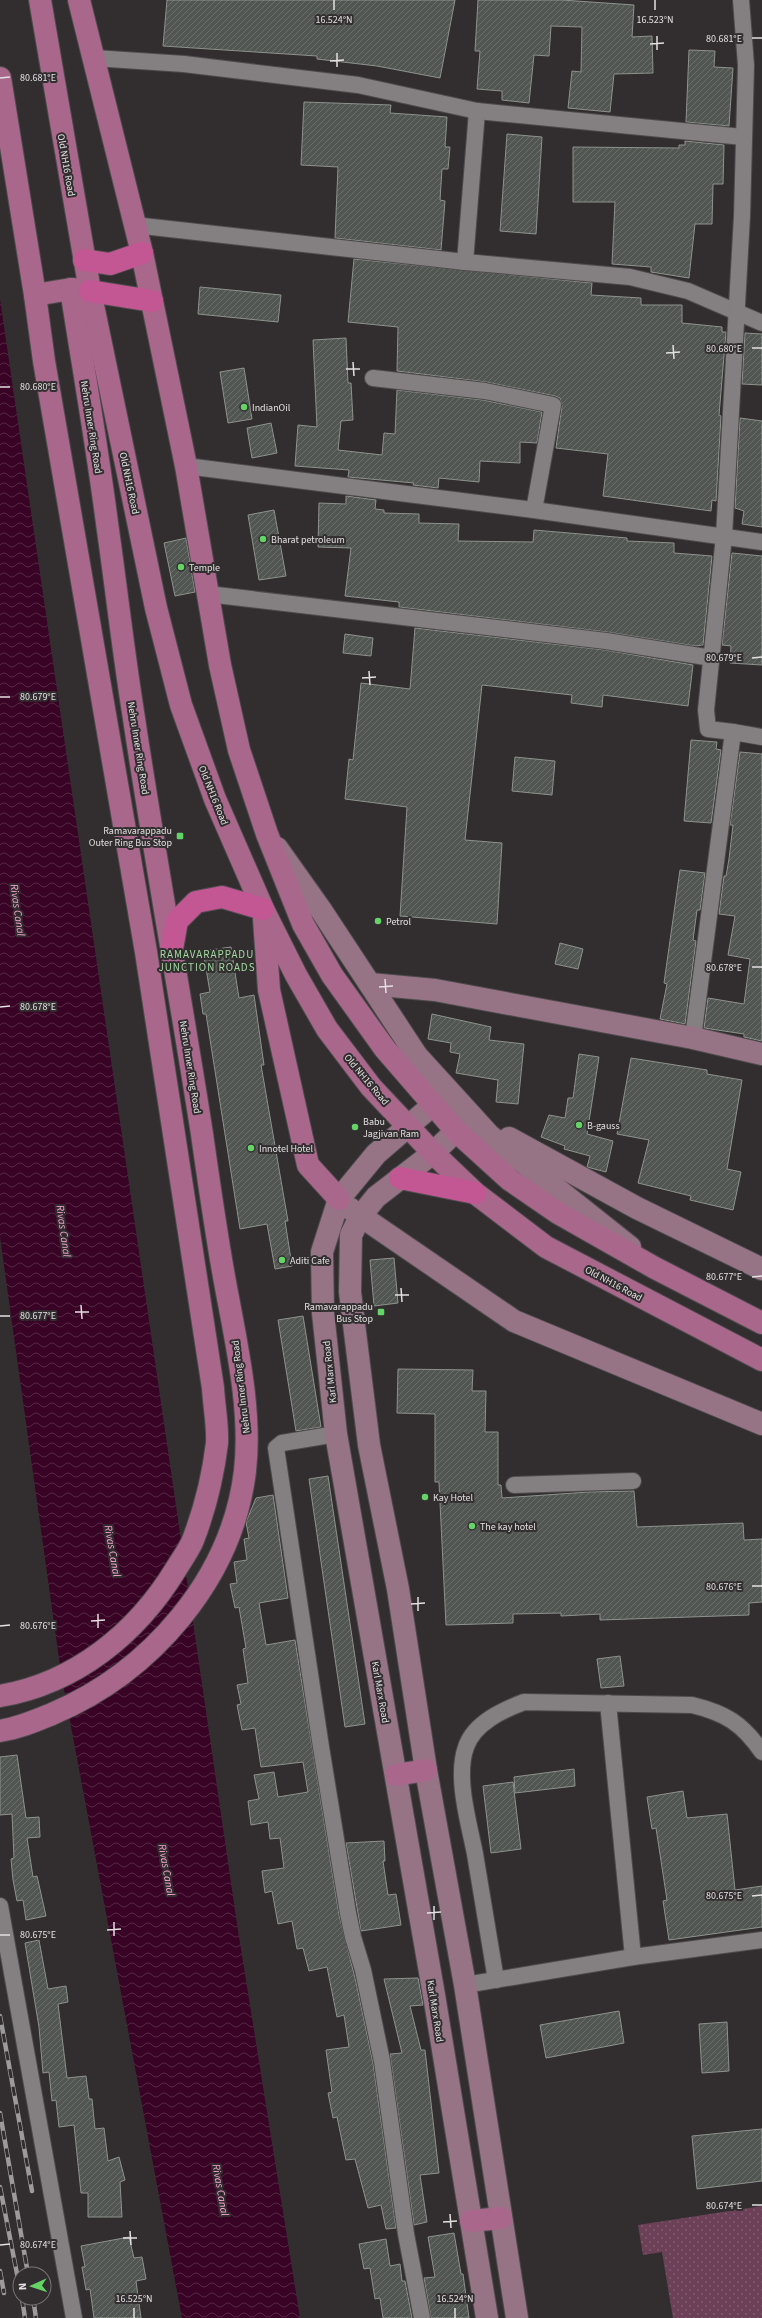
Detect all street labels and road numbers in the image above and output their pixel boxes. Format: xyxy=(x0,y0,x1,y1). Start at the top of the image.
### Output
street label: Old NH16 Road xyxy=(54,133,78,197)
street label: Nehru Inner Ring Road xyxy=(77,380,105,475)
street label: Old NH16 Road xyxy=(116,451,142,516)
street label: Nehru Inner Ring Road xyxy=(124,701,152,796)
street label: Old NH16 Road xyxy=(195,763,231,827)
street label: Nehru Inner Ring Road xyxy=(176,1020,204,1115)
street label: Old NH16 Road xyxy=(341,1051,392,1108)
street label: Old NH16 Road xyxy=(582,1263,645,1305)
street label: Nehru Inner Ring Road xyxy=(228,1339,254,1434)
street label: Karl Marx Road xyxy=(320,1340,340,1404)
street label: Karl Marx Road xyxy=(368,1660,392,1724)
street label: Karl Marx Road xyxy=(423,1979,447,2043)

